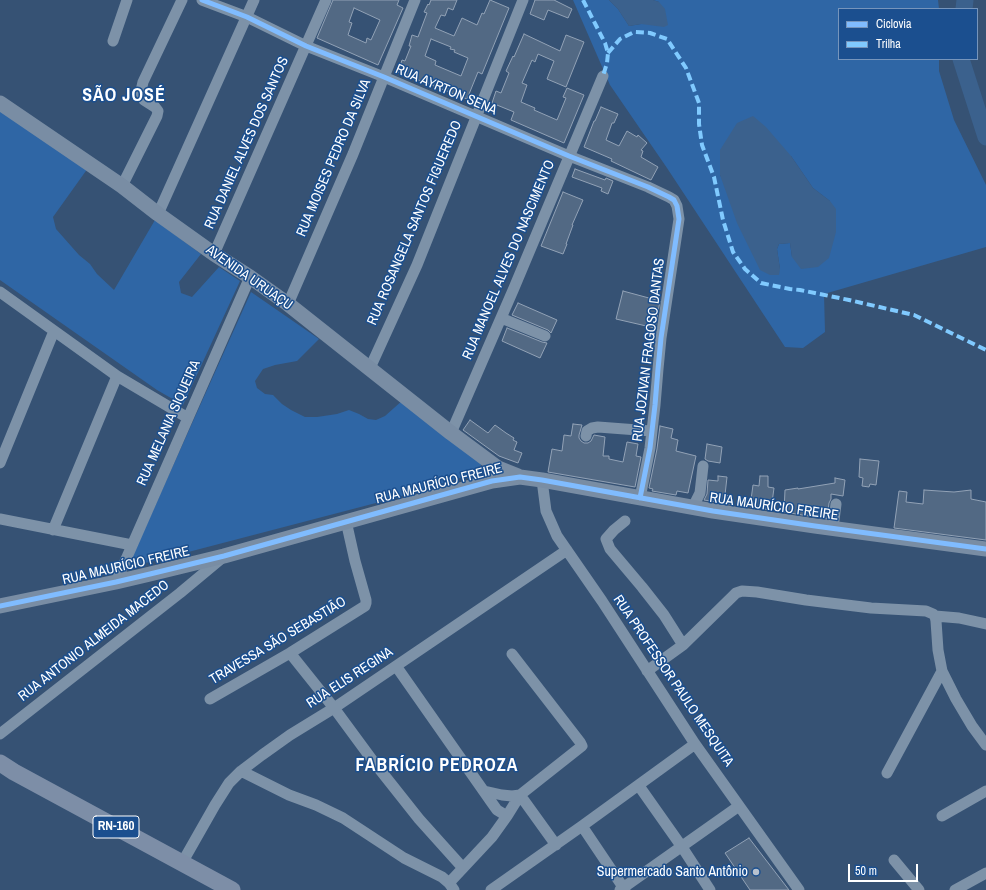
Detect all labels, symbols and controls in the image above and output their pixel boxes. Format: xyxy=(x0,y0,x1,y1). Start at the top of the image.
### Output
legend xyxy=(838,8,978,60)
text: Ciclovia xyxy=(876,16,912,32)
text: Trilha xyxy=(876,36,901,52)
street label: RUA DANIEL ALVES DOS SANTOS xyxy=(201,54,293,232)
street label: RUA AYRTON SENA xyxy=(393,61,499,119)
street label: RUA MOISES PEDRO DA SILVA xyxy=(293,77,375,239)
district label: SÃO JOSÉ xyxy=(82,85,166,107)
street label: RUA ROSANGELA SANTOS FIGUEREDO xyxy=(364,118,466,328)
street label: RUA MANOEL ALVES DO NASCIMENTO xyxy=(459,158,559,362)
street label: AVENIDA URUAÇU xyxy=(202,242,296,314)
street label: RUA JOZIVAN FRAGOSO DANTAS xyxy=(629,257,669,443)
street label: RUA MELANIA SIQUEIRA xyxy=(134,358,204,488)
street label: RUA MAURÍCIO FREIRE xyxy=(374,460,504,508)
street label: RUA MAURÍCIO FREIRE xyxy=(708,490,840,524)
street label: RUA MAURÍCIO FREIRE xyxy=(61,543,191,589)
street label: RUA ANTONIO ALMEIDA MACEDO xyxy=(15,577,173,705)
street label: RUA PROFESSOR PAULO MESQUITA xyxy=(609,592,737,770)
street label: TRAVESSA SÃO SEBASTIÃO xyxy=(207,594,349,688)
street label: RUA ELIS REGINA xyxy=(304,644,396,712)
district label: FABRÍCIO PEDROZA xyxy=(356,755,518,777)
road number: RN-160 xyxy=(93,816,139,838)
scale bar xyxy=(850,856,920,882)
text: 50 m xyxy=(855,863,877,879)
place label: Supermercado Santo Antônio xyxy=(597,864,748,880)
marker: Supermercado Santo Antônio xyxy=(751,867,761,877)

